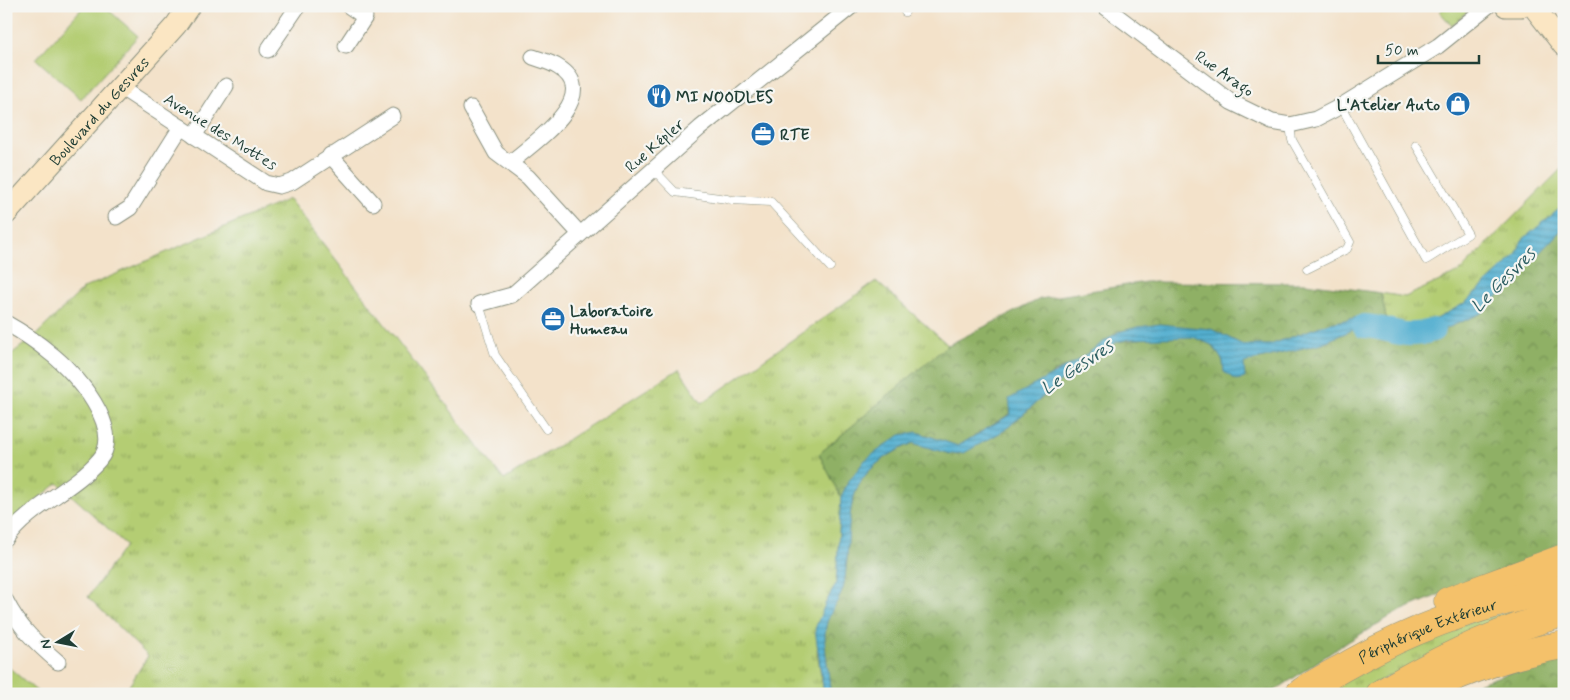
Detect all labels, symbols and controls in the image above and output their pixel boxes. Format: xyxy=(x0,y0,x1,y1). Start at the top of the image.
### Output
scale bar xyxy=(1378,32,1479,64)
text: 50 m xyxy=(1385,41,1419,61)
street label: Rue Arago xyxy=(1190,46,1258,103)
street label: Boulevard du Gesvres xyxy=(45,53,155,171)
restaurant icon: MI NOODLES xyxy=(646,83,672,109)
place label: MI NOODLES xyxy=(676,87,774,108)
street label: Avenue des Mottes xyxy=(160,89,281,176)
shop icon: L'Atelier Auto xyxy=(1445,91,1471,117)
place label: L'Atelier Auto xyxy=(1337,95,1440,116)
street label: Rue Képler xyxy=(621,114,689,178)
office icon: RTE xyxy=(750,121,776,147)
place label: RTE xyxy=(780,125,810,146)
water label: Le Gesvres xyxy=(1466,242,1543,318)
place label: Laboratoire Humeau xyxy=(570,301,653,340)
office icon: Laboratoire Humeau xyxy=(540,306,566,332)
water label: Le Gesvres xyxy=(1037,334,1120,401)
street label: Périphérique Extérieur xyxy=(1355,595,1500,669)
north arrow xyxy=(32,618,82,668)
text: N xyxy=(37,638,56,650)

